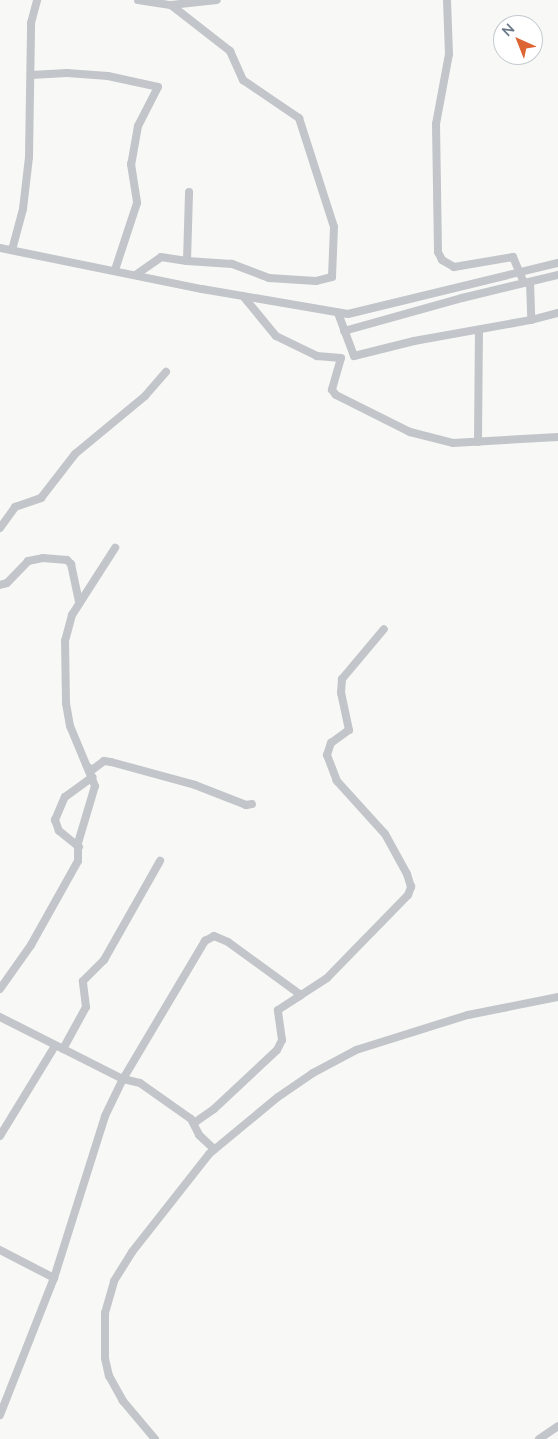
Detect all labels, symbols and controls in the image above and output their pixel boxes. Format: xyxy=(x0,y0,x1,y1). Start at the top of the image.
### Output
north arrow xyxy=(493,15,543,65)
text: N xyxy=(498,20,518,39)

